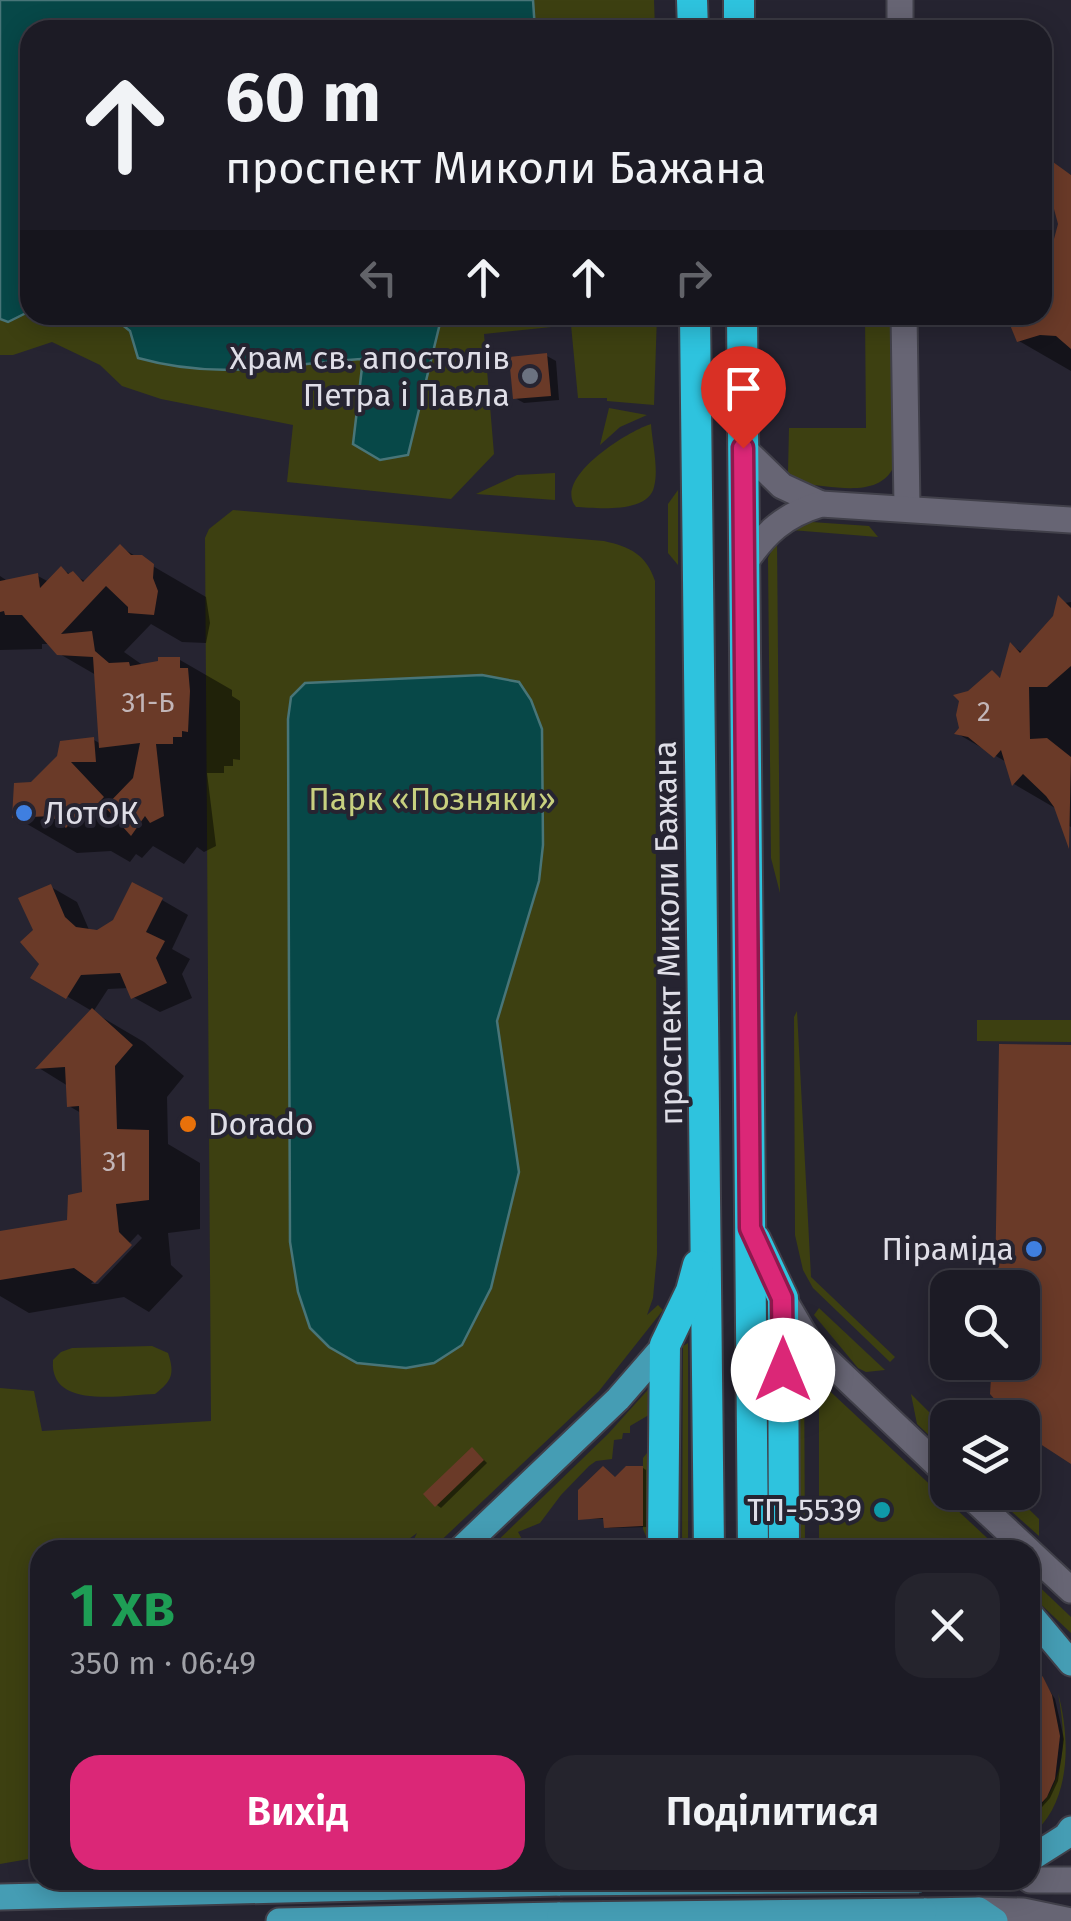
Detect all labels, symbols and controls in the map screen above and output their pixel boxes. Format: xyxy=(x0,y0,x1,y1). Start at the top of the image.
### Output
text: 60 m xyxy=(225,56,381,140)
icon: ahead xyxy=(60,60,190,190)
text: проспект Миколи Бажана xyxy=(225,141,766,195)
icon: left xyxy=(351,250,406,305)
icon: ahead xyxy=(456,250,511,305)
icon: ahead xyxy=(561,250,616,305)
icon: right xyxy=(666,250,721,305)
place label: Храм св. апостолів Петра і Павла xyxy=(229,339,510,414)
pin xyxy=(701,346,786,449)
icon: arrive xyxy=(716,361,771,416)
marker: Храм св. апостолів Петра і Павла xyxy=(519,365,541,387)
house number: 31-Б xyxy=(122,686,174,719)
house number: 2 xyxy=(977,695,991,728)
street label: проспект Миколи Бажана xyxy=(646,740,690,1126)
park label: Парк «Позняки» xyxy=(308,780,556,818)
place label: ЛотОК xyxy=(44,794,139,832)
marker: ЛотОК xyxy=(13,802,35,824)
place label: Dorado xyxy=(208,1105,314,1143)
marker: Dorado xyxy=(177,1113,199,1135)
house number: 31 xyxy=(102,1145,128,1178)
place label: Піраміда xyxy=(882,1230,1014,1268)
marker: Піраміда xyxy=(1023,1238,1045,1260)
map controls xyxy=(930,1270,1040,1510)
button: search xyxy=(930,1270,1040,1380)
position arrow xyxy=(731,1318,835,1422)
button: layers xyxy=(930,1400,1040,1510)
place label: ТП-5539 xyxy=(747,1491,862,1529)
marker: ТП-5539 xyxy=(871,1499,893,1521)
text: 1 хв xyxy=(70,1570,176,1642)
button: close xyxy=(895,1573,1000,1678)
text: 350 m · 06:49 xyxy=(70,1644,256,1682)
button: Вихід xyxy=(70,1755,525,1870)
button: Поділитися xyxy=(545,1755,1000,1870)

